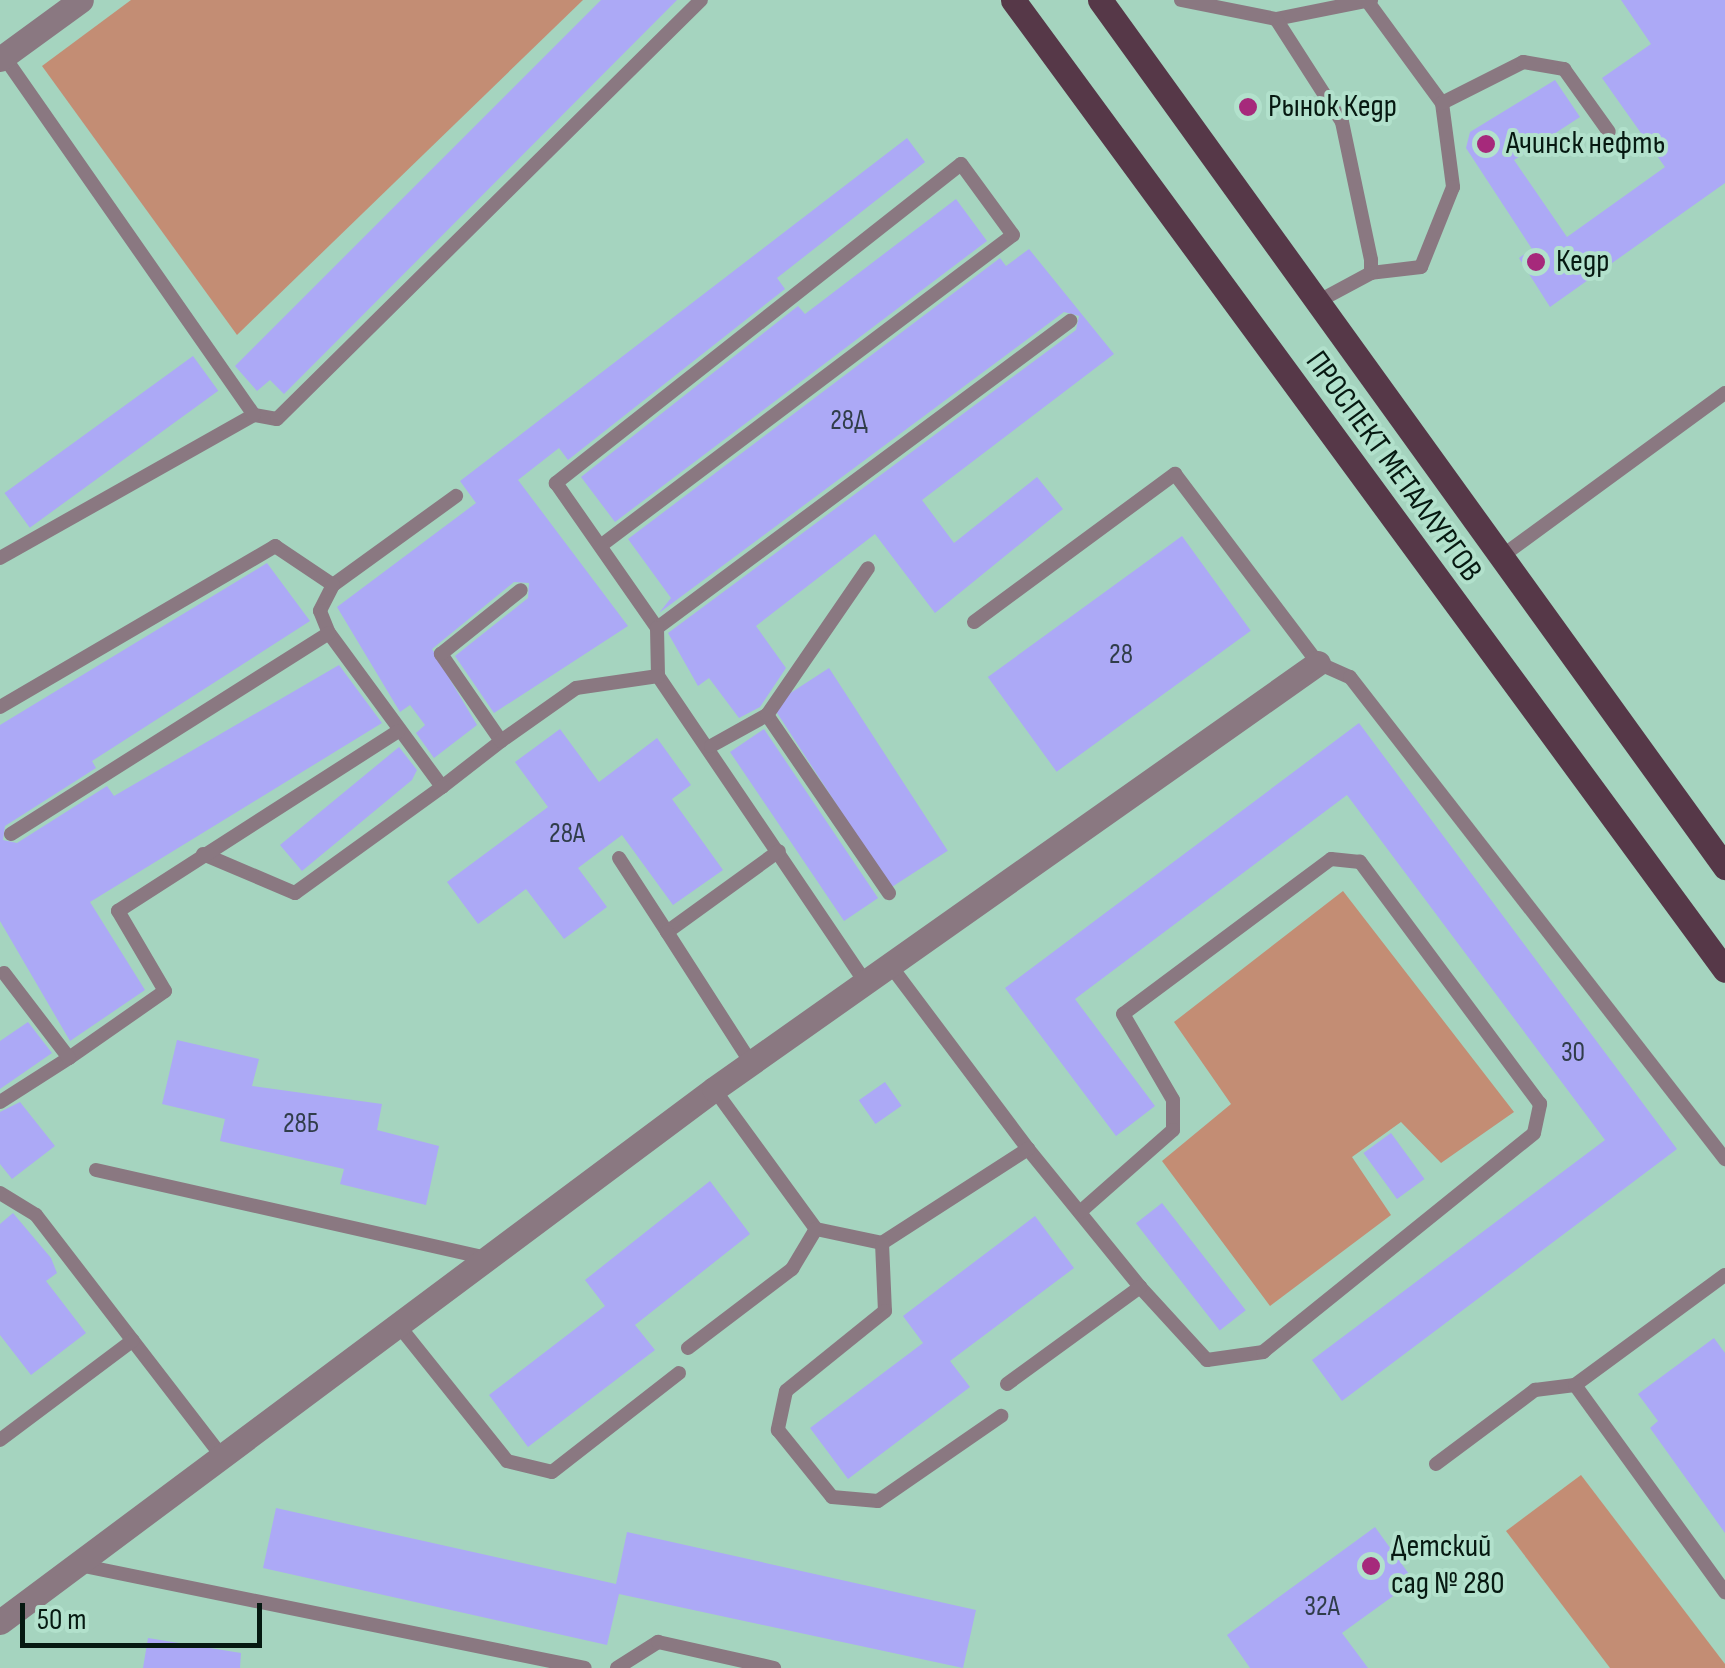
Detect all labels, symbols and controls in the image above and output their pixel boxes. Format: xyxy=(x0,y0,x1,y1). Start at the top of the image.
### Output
place label: Рынок Кедр xyxy=(1268,88,1397,126)
marker: Рынок Кедр xyxy=(1237,96,1259,118)
place label: Ачинск нефть xyxy=(1506,125,1665,163)
marker: Ачинск нефть xyxy=(1475,133,1497,155)
place label: Кедр xyxy=(1556,243,1609,281)
marker: Кедр xyxy=(1525,251,1547,273)
street label: ПРОСПЕКТ МЕТАЛЛУРГОВ xyxy=(1297,344,1489,590)
house number: 28Д xyxy=(830,404,868,438)
house number: 28 xyxy=(1109,638,1133,672)
house number: 28А xyxy=(549,817,585,851)
house number: 30 xyxy=(1561,1036,1585,1070)
house number: 28Б xyxy=(283,1107,319,1141)
place label: Детский сад № 280 xyxy=(1391,1529,1505,1604)
marker: Детский сад № 280 xyxy=(1360,1555,1382,1577)
scale bar xyxy=(25,1583,268,1645)
house number: 32А xyxy=(1304,1590,1340,1624)
text: 50 m xyxy=(37,1602,86,1638)

